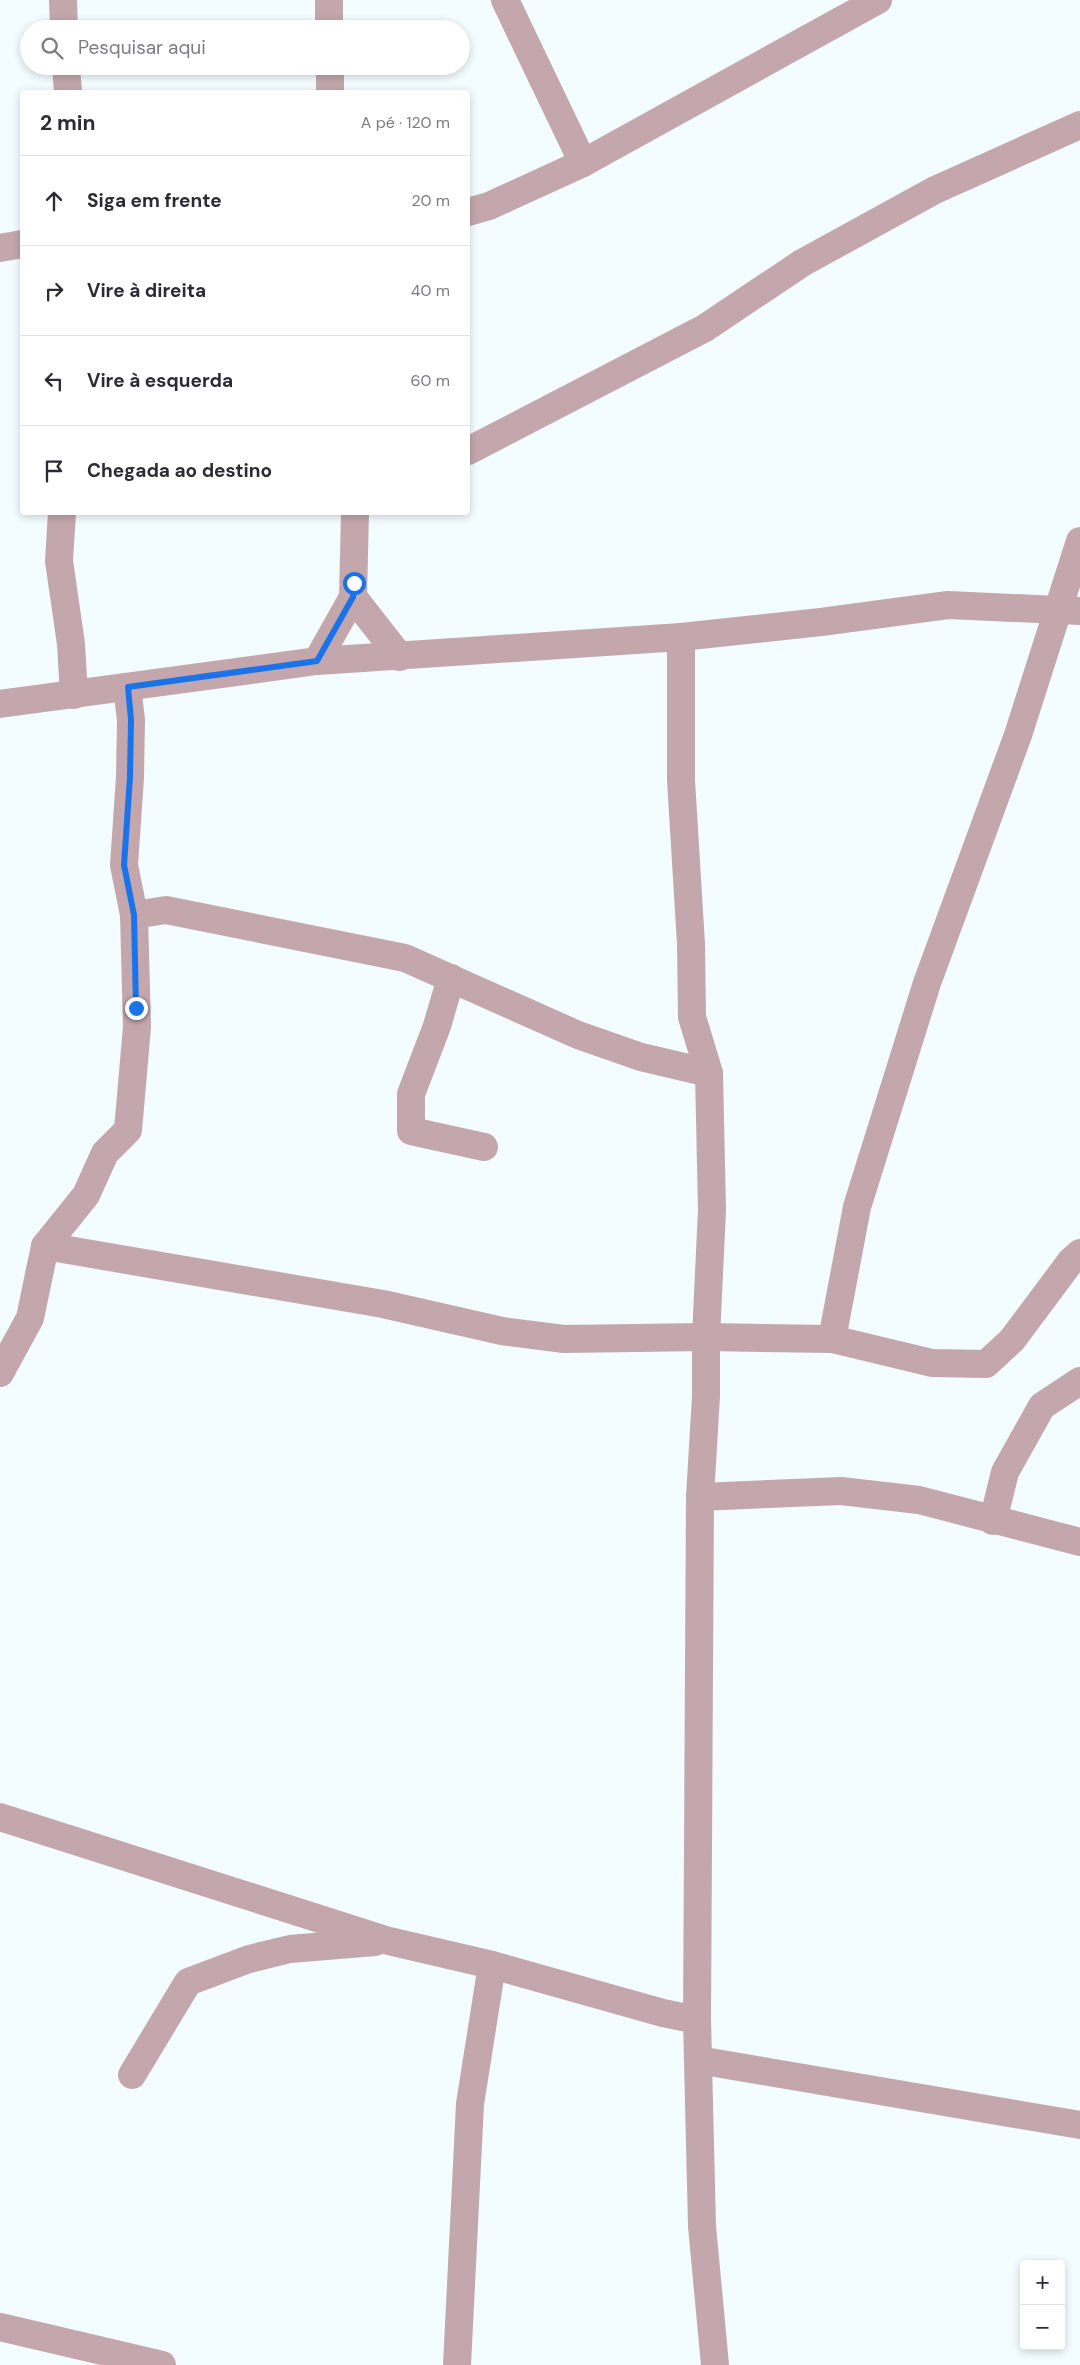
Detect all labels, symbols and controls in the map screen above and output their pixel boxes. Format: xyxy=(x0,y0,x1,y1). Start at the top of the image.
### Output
search box xyxy=(20,20,470,75)
icon: search xyxy=(38,34,66,62)
text: Pesquisar aqui xyxy=(78,35,206,60)
text: 2 min xyxy=(40,109,96,137)
text: A pé · 120 m xyxy=(361,112,450,133)
icon: ahead xyxy=(40,187,68,215)
text: Siga em frente xyxy=(87,188,222,213)
text: 20 m xyxy=(411,190,450,211)
icon: right xyxy=(40,277,68,305)
text: Vire à direita xyxy=(87,278,206,303)
text: 40 m xyxy=(411,280,450,301)
icon: left xyxy=(40,367,68,395)
text: Vire à esquerda xyxy=(87,368,233,393)
text: 60 m xyxy=(410,370,450,391)
icon: arrive xyxy=(40,457,68,485)
text: Chegada ao destino xyxy=(87,458,272,483)
route start xyxy=(343,572,366,595)
route end xyxy=(125,997,148,1020)
map controls xyxy=(1020,2260,1065,2350)
button: + xyxy=(1020,2260,1065,2305)
button: − xyxy=(1020,2305,1065,2350)

